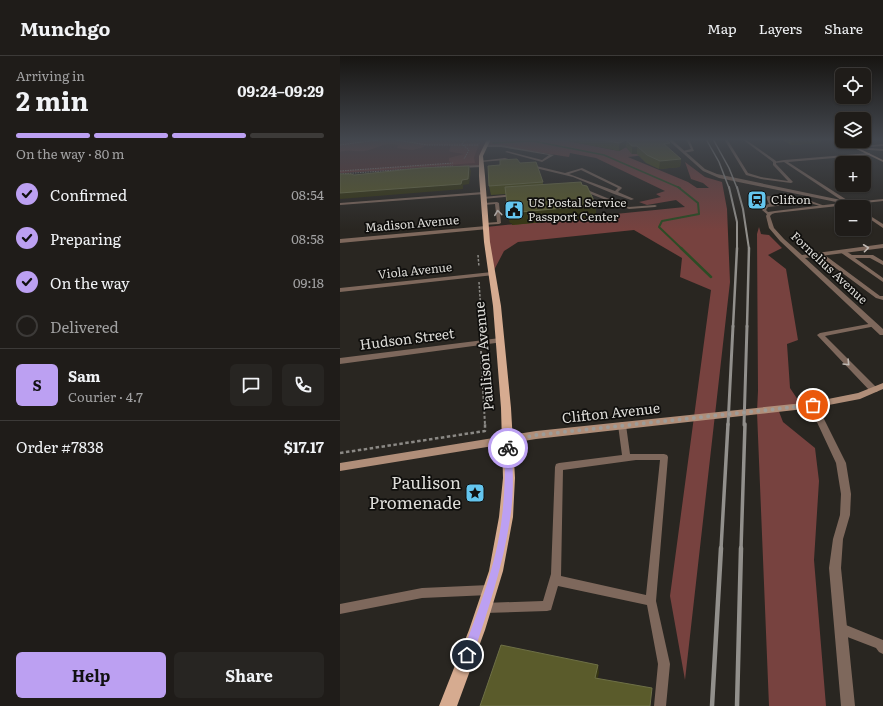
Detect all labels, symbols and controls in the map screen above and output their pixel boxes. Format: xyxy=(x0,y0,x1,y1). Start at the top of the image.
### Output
text: Munchgo xyxy=(20,14,110,42)
text: Map xyxy=(707,18,737,38)
text: Layers xyxy=(759,18,802,38)
text: Share xyxy=(824,18,863,38)
text: Arriving in xyxy=(16,66,85,85)
map controls xyxy=(835,68,871,236)
button: locate xyxy=(835,68,871,104)
text: 09:24–09:29 xyxy=(237,79,324,102)
text: 2 min xyxy=(16,80,89,119)
button: layers xyxy=(835,112,871,148)
text: On the way · 80 m xyxy=(16,144,124,163)
button: + xyxy=(835,156,871,192)
icon: check xyxy=(16,183,38,205)
text: Confirmed xyxy=(50,183,127,206)
text: 08:54 xyxy=(291,185,324,204)
station icon: Clifton xyxy=(746,189,768,211)
place label: Clifton xyxy=(771,190,811,208)
place label: US Postal Service Passport Center xyxy=(528,193,626,225)
public building icon: US Postal Service Passport Center xyxy=(503,199,525,221)
button: − xyxy=(835,200,871,236)
street label: Madison Avenue xyxy=(364,210,460,236)
one-way arrow xyxy=(494,210,503,216)
icon: check xyxy=(16,227,38,249)
text: Preparing xyxy=(50,227,121,250)
street label: Fornelius Avenue xyxy=(787,227,872,308)
text: 08:58 xyxy=(291,229,324,248)
one-way arrow xyxy=(863,244,869,253)
street label: Viola Avenue xyxy=(377,257,453,283)
icon: check xyxy=(16,271,38,293)
text: On the way xyxy=(50,271,130,294)
text: 09:18 xyxy=(293,273,324,292)
street label: Paulison Avenue xyxy=(468,301,498,411)
text: Delivered xyxy=(50,315,119,338)
street label: Hudson Street xyxy=(358,322,456,354)
one-way arrow xyxy=(842,358,850,366)
text: Sam xyxy=(68,364,101,387)
button: chat xyxy=(230,364,272,406)
button: phone xyxy=(282,364,324,406)
text: S xyxy=(32,373,42,396)
text: Courier · 4.7 xyxy=(68,387,143,406)
pin xyxy=(796,388,830,422)
icon: bag xyxy=(802,394,824,416)
street label: Clifton Avenue xyxy=(561,397,661,427)
courier xyxy=(488,428,528,468)
text: Order #7838 xyxy=(16,435,103,458)
text: $17.17 xyxy=(284,435,324,458)
icon: bike xyxy=(497,437,519,459)
place label: Paulison Promenade xyxy=(369,469,461,514)
place icon: Paulison Promenade xyxy=(464,482,486,504)
pin xyxy=(450,638,484,672)
icon: home xyxy=(456,644,478,666)
button: Help xyxy=(16,652,166,698)
button: Share xyxy=(174,652,324,698)

